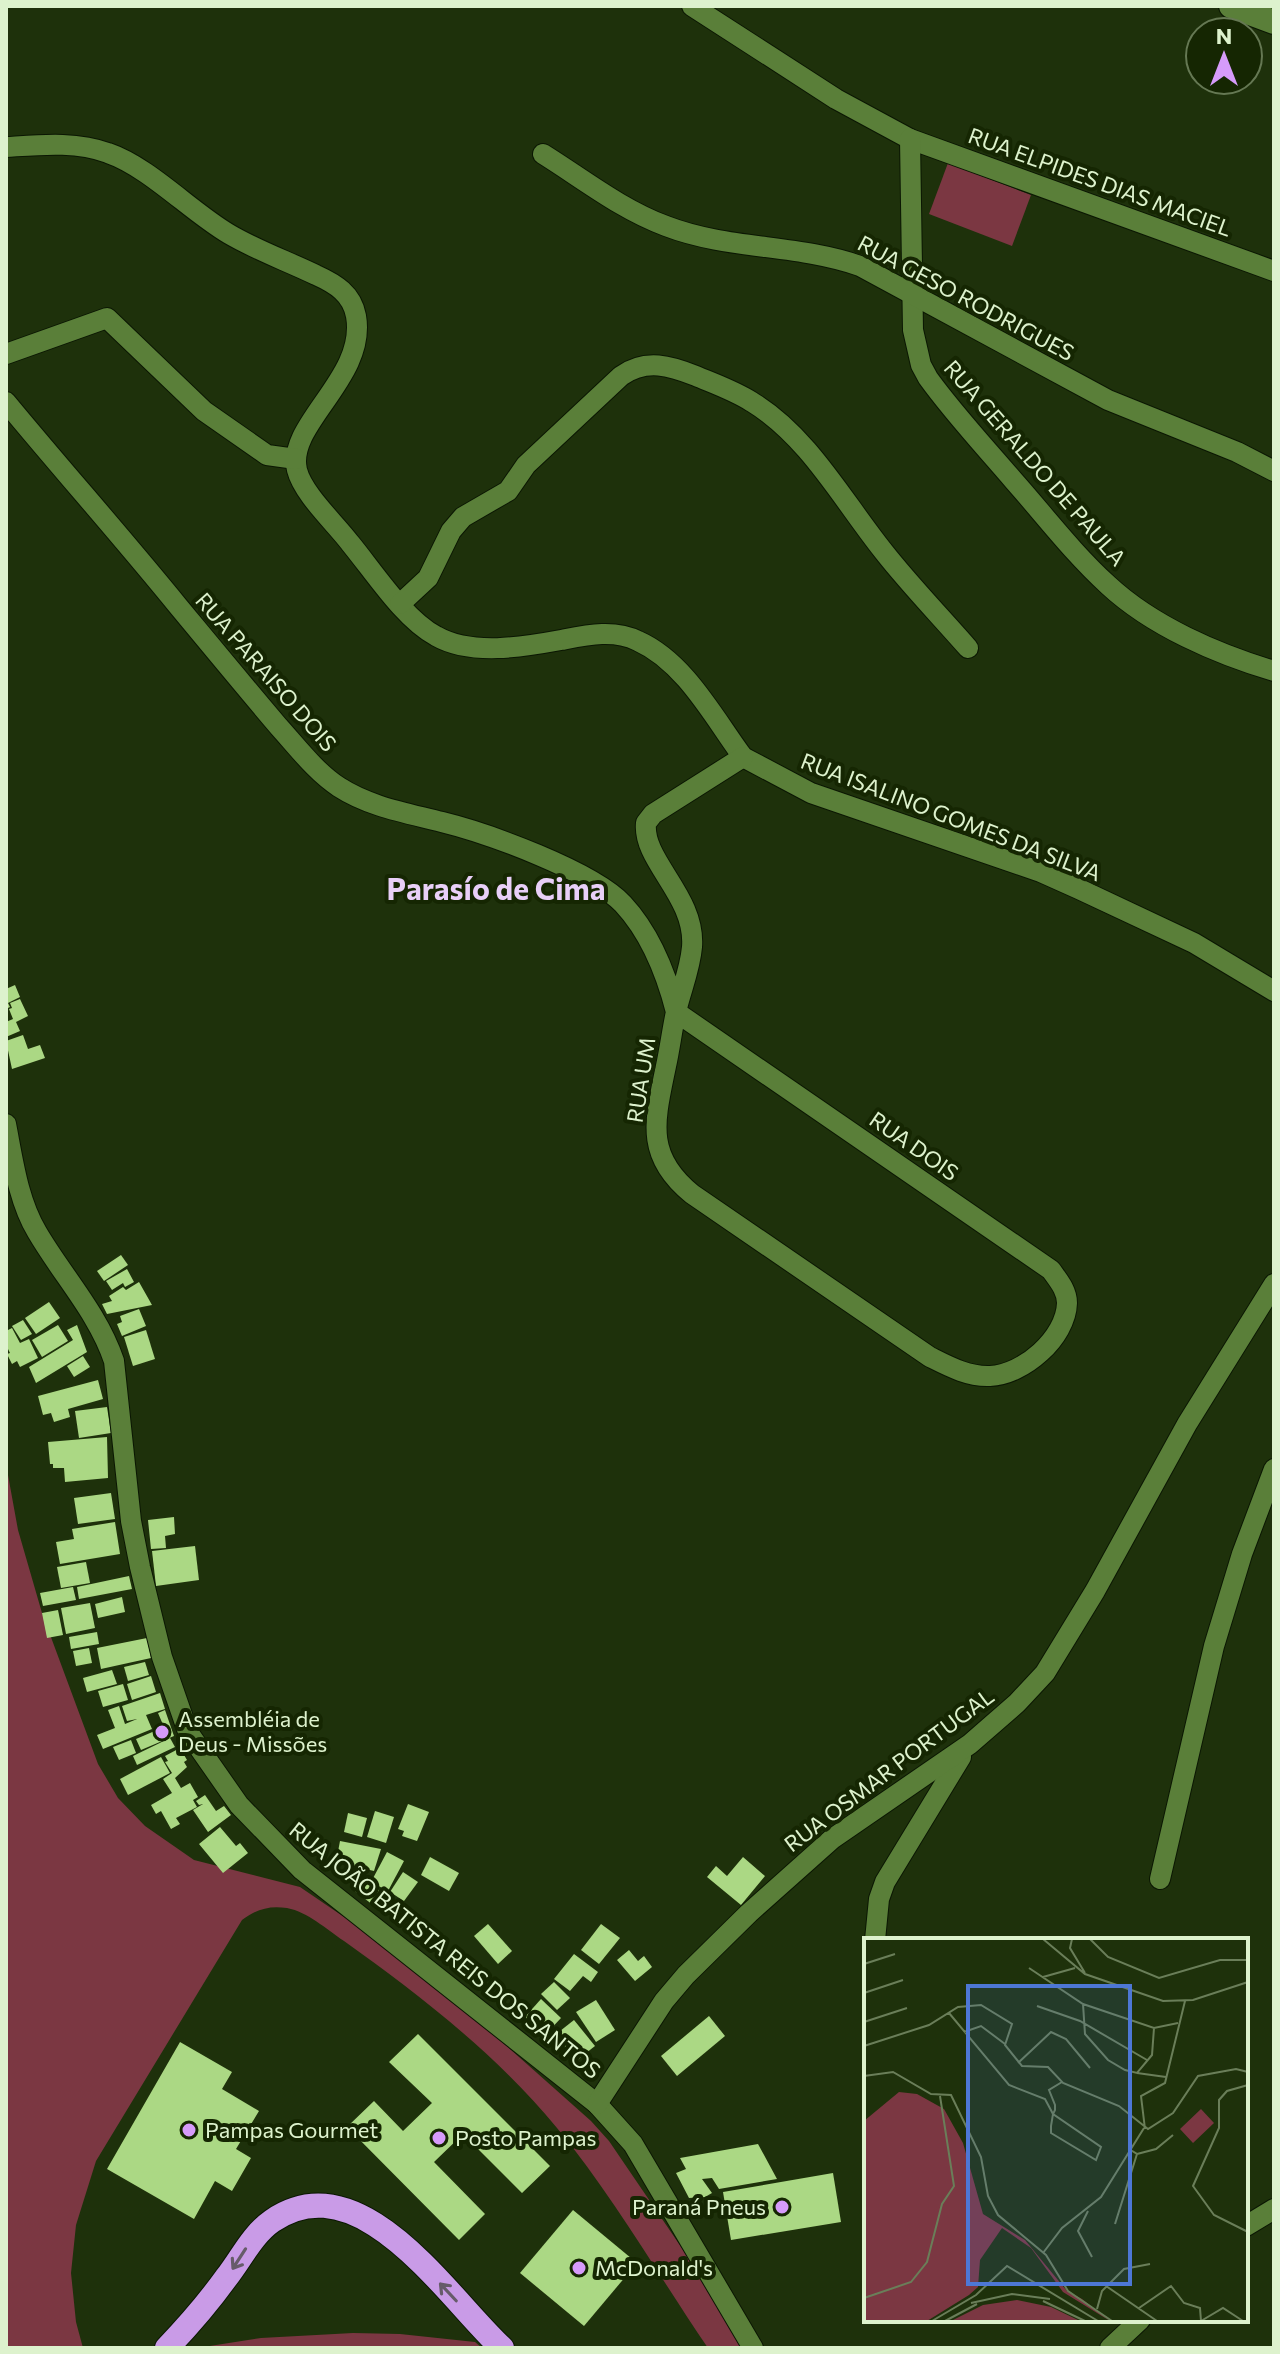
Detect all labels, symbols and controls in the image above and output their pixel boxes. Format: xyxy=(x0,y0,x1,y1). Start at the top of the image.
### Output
north arrow xyxy=(1184,16,1264,96)
text: N xyxy=(1216,22,1232,49)
street label: RUA ELPIDES DIAS MACIEL xyxy=(965,121,1236,242)
street label: RUA GESO RODRIGUES xyxy=(854,229,1079,366)
street label: RUA GERALDO DE PAULA xyxy=(939,354,1132,571)
street label: RUA PARAISO DOIS xyxy=(190,587,343,757)
street label: RUA ISALINO GOMES DA SILVA xyxy=(797,747,1105,886)
district label: Parasío de Cima xyxy=(386,869,606,906)
street label: RUA UM xyxy=(620,1035,661,1125)
street label: RUA DOIS xyxy=(865,1105,964,1186)
street label: RUA OSMAR PORTUGAL xyxy=(779,1682,999,1857)
place label: Assembléia de Deus - Missões xyxy=(178,1705,327,1757)
marker: Assembléia de Deus - Missões xyxy=(153,1723,171,1741)
street label: RUA JOÃO BATISTA REIS DOS SANTOS xyxy=(284,1816,606,2084)
inset map xyxy=(864,1938,1248,2322)
place label: Pampas Gourmet xyxy=(205,2116,378,2143)
marker: Pampas Gourmet xyxy=(180,2121,198,2139)
place label: Posto Pampas xyxy=(455,2124,597,2151)
marker: Posto Pampas xyxy=(430,2129,448,2147)
place label: Paraná Pneus xyxy=(632,2193,766,2220)
marker: Paraná Pneus xyxy=(773,2198,791,2216)
one-way arrow xyxy=(231,2247,248,2269)
place label: McDonald's xyxy=(595,2254,713,2281)
marker: McDonald's xyxy=(570,2259,588,2277)
one-way arrow xyxy=(438,2282,457,2302)

